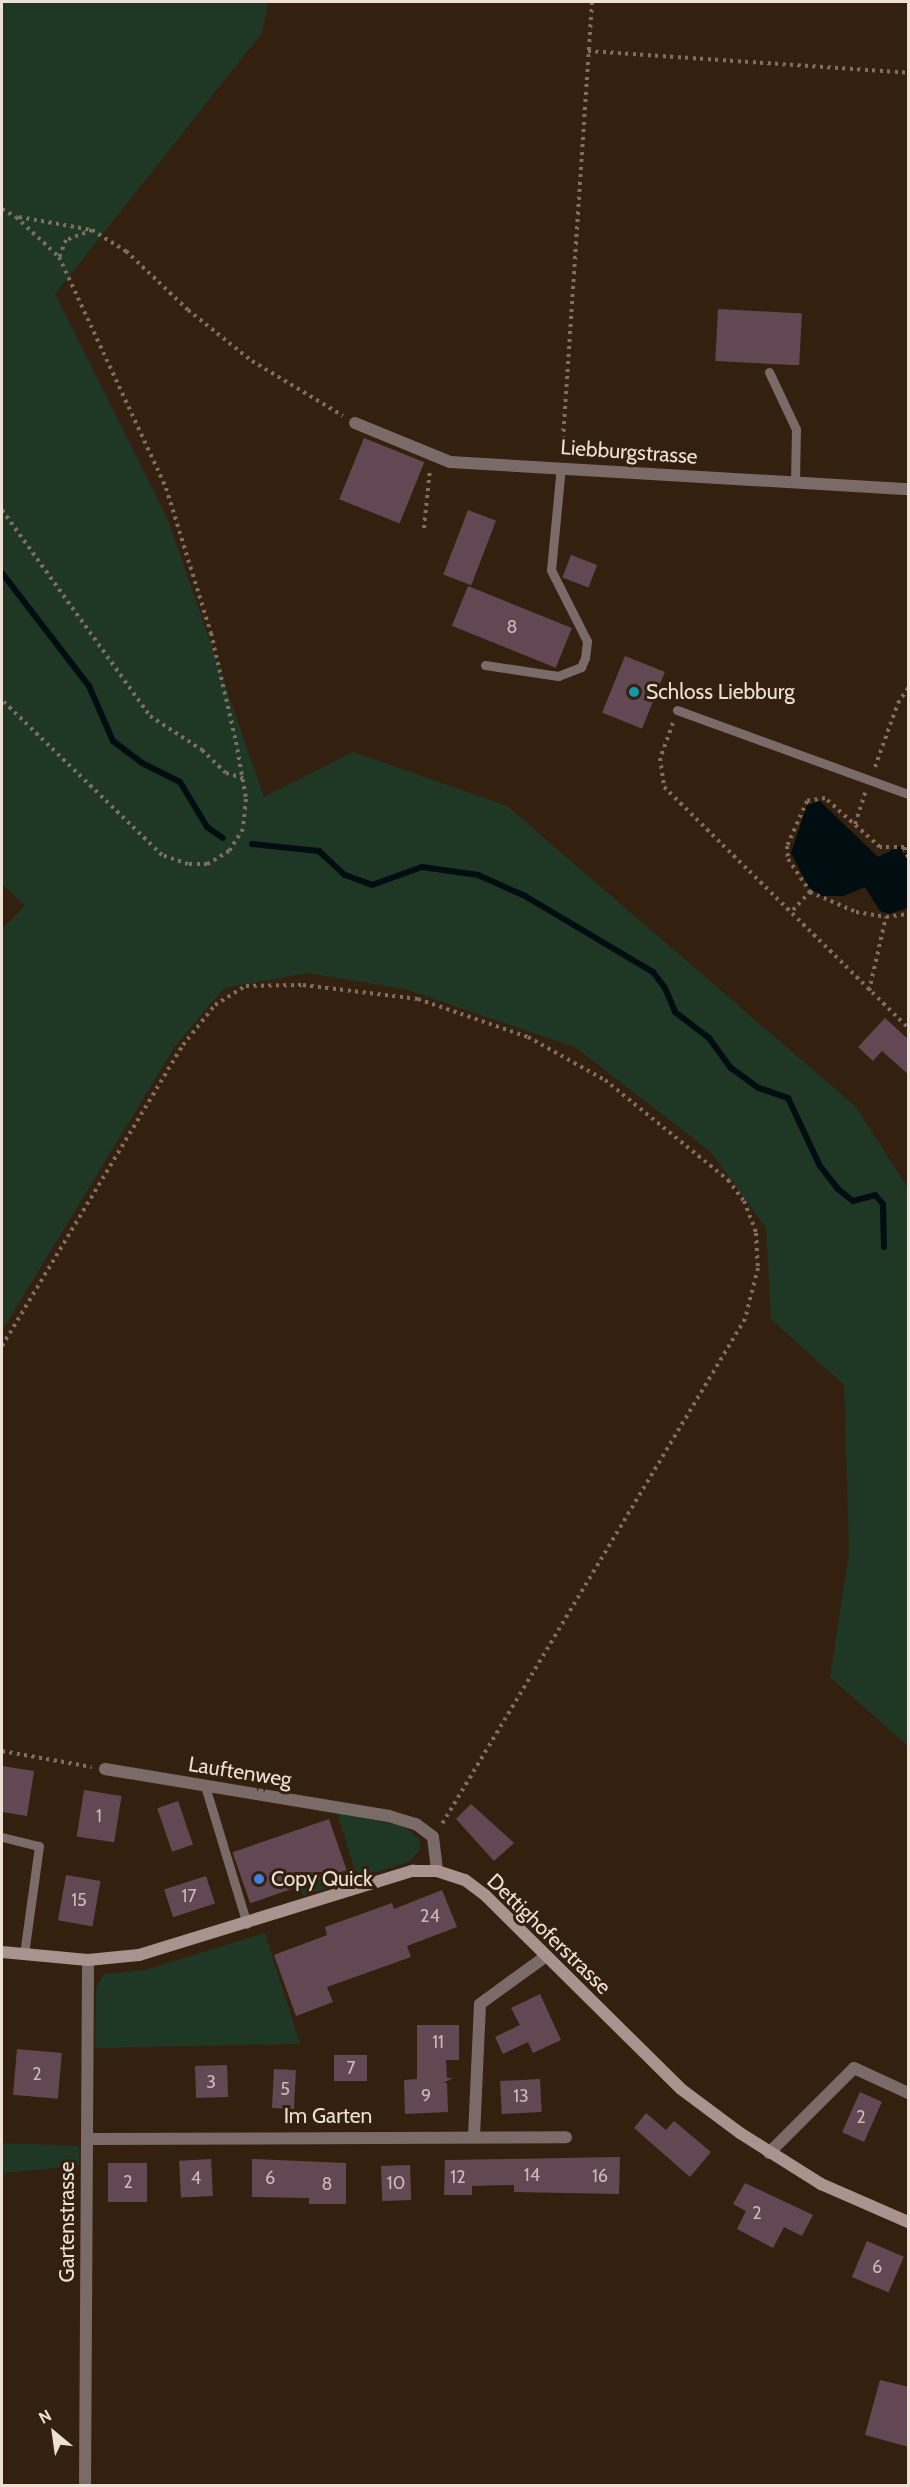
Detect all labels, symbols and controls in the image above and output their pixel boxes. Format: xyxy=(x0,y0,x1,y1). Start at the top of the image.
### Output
street label: Liebburgstrasse xyxy=(560,435,698,469)
house number: 8 xyxy=(507,616,517,638)
place label: Schloss Liebburg xyxy=(646,679,795,705)
marker: Schloss Liebburg xyxy=(627,685,641,699)
street label: Lauftenweg xyxy=(187,1751,293,1793)
house number: 1 xyxy=(96,1805,102,1827)
place label: Copy Quick xyxy=(271,1866,372,1892)
street label: Dettighoferstrasse xyxy=(482,1869,616,1999)
marker: Copy Quick xyxy=(252,1872,266,1886)
house number: 17 xyxy=(182,1885,196,1907)
house number: 15 xyxy=(71,1889,87,1911)
house number: 24 xyxy=(420,1905,440,1927)
house number: 11 xyxy=(432,2031,444,2053)
house number: 7 xyxy=(346,2057,356,2079)
house number: 2 xyxy=(32,2063,42,2085)
house number: 3 xyxy=(206,2071,216,2093)
house number: 5 xyxy=(280,2078,290,2100)
house number: 9 xyxy=(421,2085,431,2107)
house number: 13 xyxy=(513,2085,529,2107)
street label: Im Garten xyxy=(284,2103,372,2129)
house number: 2 xyxy=(856,2106,866,2128)
street label: Gartenstrasse xyxy=(54,2162,80,2282)
house number: 14 xyxy=(524,2164,540,2186)
house number: 16 xyxy=(592,2165,608,2187)
house number: 12 xyxy=(450,2166,466,2188)
house number: 4 xyxy=(191,2167,201,2189)
house number: 6 xyxy=(265,2167,275,2189)
house number: 2 xyxy=(123,2171,133,2193)
house number: 10 xyxy=(387,2172,405,2194)
house number: 8 xyxy=(322,2173,332,2195)
house number: 2 xyxy=(752,2202,762,2224)
house number: 6 xyxy=(872,2256,882,2278)
north arrow xyxy=(24,2403,84,2463)
text: N xyxy=(35,2406,55,2428)

